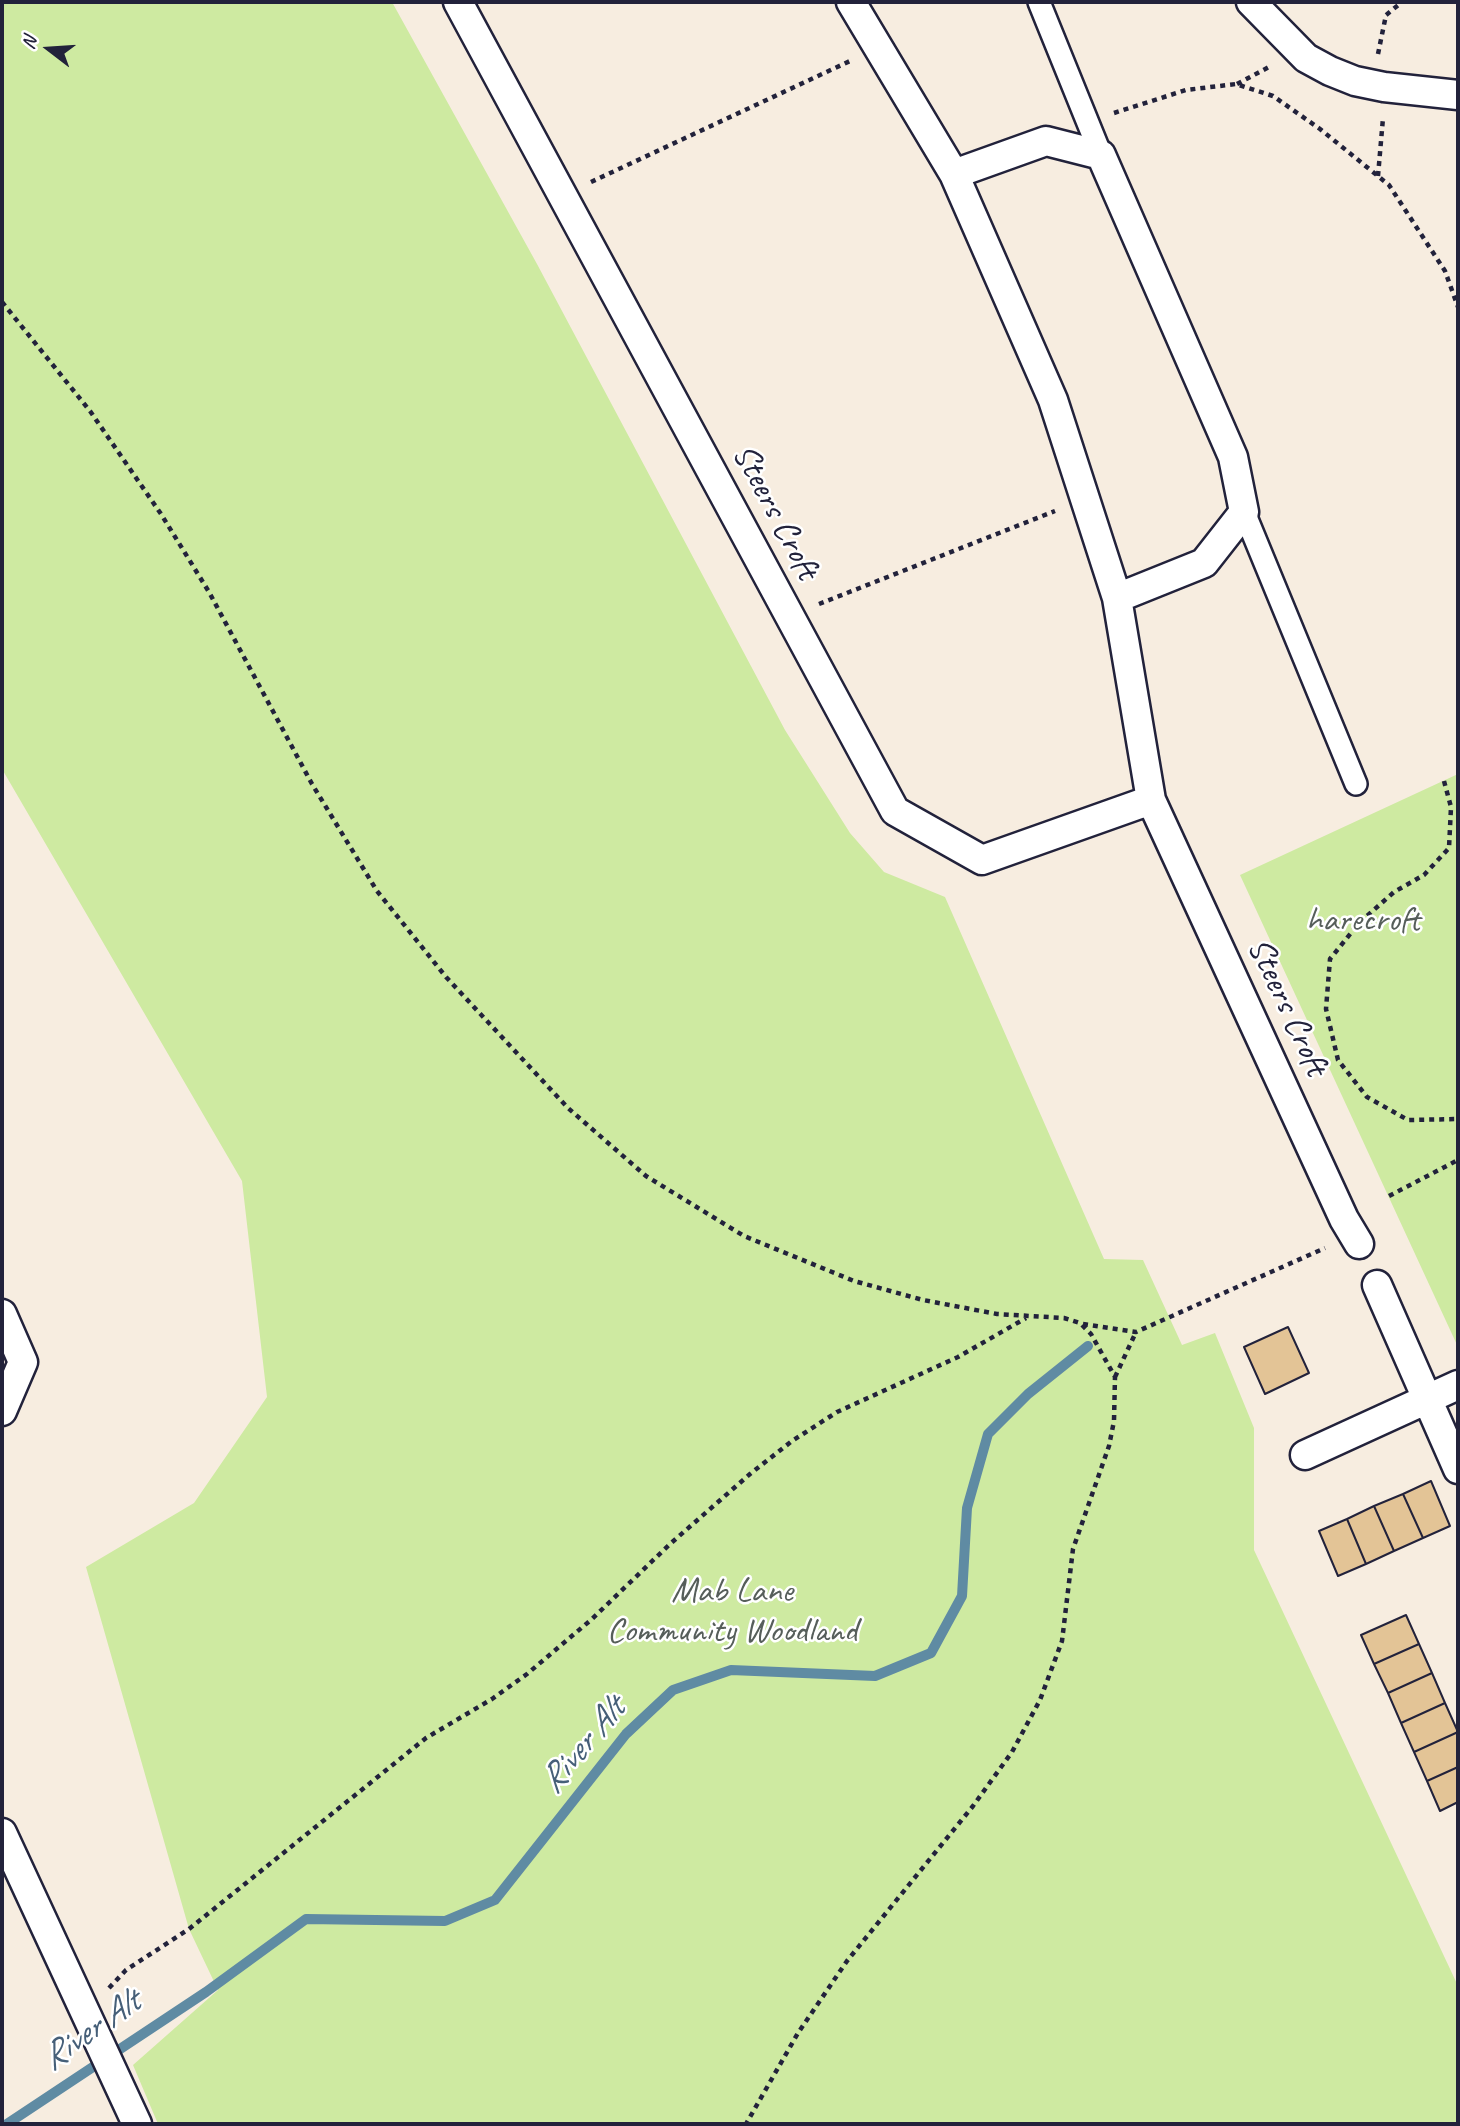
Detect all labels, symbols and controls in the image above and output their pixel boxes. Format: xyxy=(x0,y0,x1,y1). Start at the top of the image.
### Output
north arrow xyxy=(14,14,84,84)
text: N xyxy=(16,34,42,52)
street label: Steers Croft xyxy=(722,437,828,587)
park label: harecroft xyxy=(1306,900,1420,942)
street label: Steers Croft xyxy=(1237,932,1337,1082)
park label: Mab Lane Community Woodland xyxy=(607,1571,857,1653)
water label: River Alt xyxy=(530,1689,636,1803)
water label: River Alt xyxy=(33,1981,149,2081)

